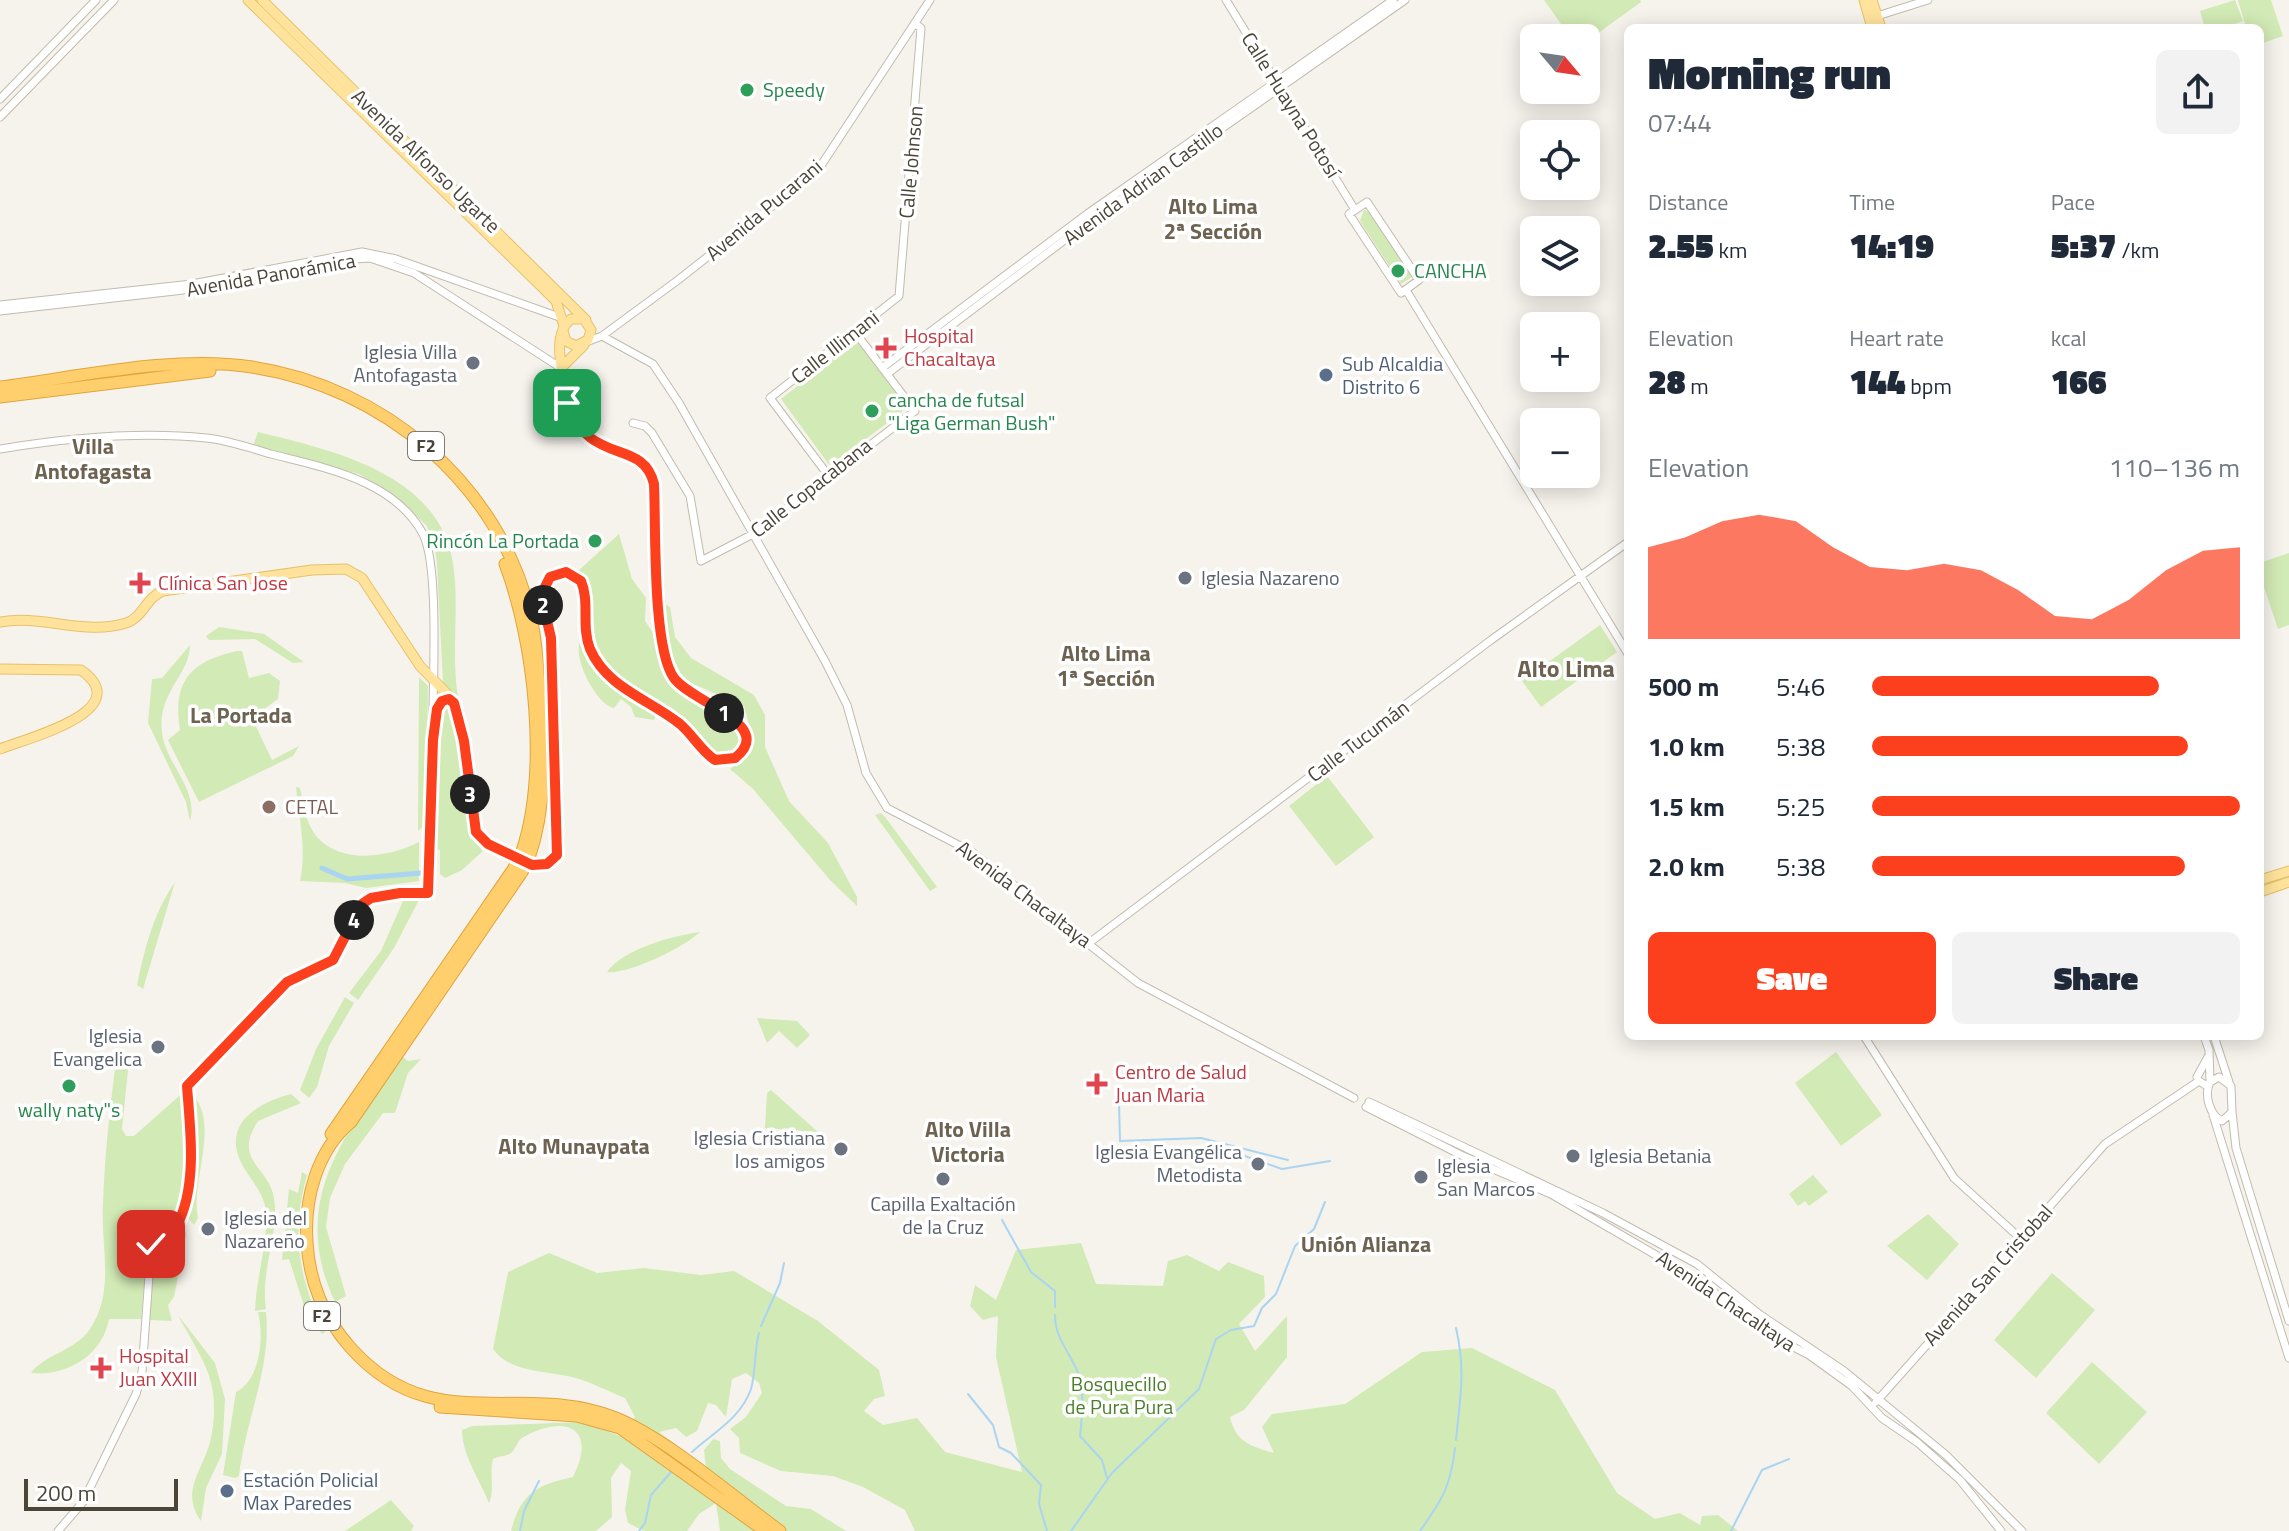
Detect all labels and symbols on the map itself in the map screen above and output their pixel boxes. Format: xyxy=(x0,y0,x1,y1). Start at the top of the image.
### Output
north arrow xyxy=(1520,24,1600,104)
street label: Calle Huayna Potosí xyxy=(1234,26,1350,185)
place label: Speedy xyxy=(763,74,825,105)
street label: Avenida Alfonso Ugarte xyxy=(345,81,508,240)
marker: Speedy xyxy=(738,81,756,99)
street label: Calle Johnson xyxy=(890,104,931,220)
street label: Avenida Adrian Castillo xyxy=(1056,115,1229,252)
street label: Avenida Pucarani xyxy=(698,151,829,268)
district label: Alto Lima 2ª Sección xyxy=(1164,189,1262,248)
street label: Avenida Panorámica xyxy=(184,244,358,305)
place label: CANCHA xyxy=(1414,255,1487,286)
marker: CANCHA xyxy=(1389,262,1407,280)
street label: Calle Illimani xyxy=(784,302,886,391)
place label: Hospital Chacaltaya xyxy=(904,320,995,374)
place label: Iglesia Villa Antofagasta xyxy=(354,336,457,390)
marker: Hospital Chacaltaya xyxy=(875,337,897,359)
place label: Sub Alcaldia Distrito 6 xyxy=(1342,348,1443,402)
marker: Iglesia Villa Antofagasta xyxy=(464,354,482,372)
marker: Sub Alcaldia Distrito 6 xyxy=(1317,366,1335,384)
pin xyxy=(533,369,601,437)
place label: cancha de futsal "Liga German Bush" xyxy=(888,384,1056,438)
marker: cancha de futsal "Liga German Bush" xyxy=(863,402,881,420)
district label: Villa Antofagasta xyxy=(35,429,151,488)
street label: Calle Copacabana xyxy=(743,430,878,545)
road number: F2 xyxy=(408,432,444,460)
place label: Rincón La Portada xyxy=(426,525,579,556)
marker: Rincón La Portada xyxy=(586,532,604,550)
place label: Iglesia Nazareno xyxy=(1201,562,1340,593)
place label: Clínica San Jose xyxy=(158,567,288,598)
marker: Iglesia Nazareno xyxy=(1176,569,1194,587)
marker: Clínica San Jose xyxy=(129,572,151,594)
pin: 2 xyxy=(523,585,563,625)
district label: Alto Lima 1ª Sección xyxy=(1057,636,1155,695)
district label: Alto Lima xyxy=(1517,650,1615,686)
street label: Calle Tucumán xyxy=(1300,692,1415,789)
pin: 1 xyxy=(704,693,744,733)
district label: La Portada xyxy=(190,698,292,732)
pin: 3 xyxy=(450,774,490,814)
place label: CETAL xyxy=(285,791,338,822)
marker: CETAL xyxy=(260,798,278,816)
street label: Avenida Chacaltaya xyxy=(950,832,1099,955)
pin: 4 xyxy=(334,900,374,940)
place label: Iglesia Evangelica xyxy=(53,1020,142,1074)
marker: Iglesia Evangelica xyxy=(149,1038,167,1056)
place label: Centro de Salud Juan Maria xyxy=(1115,1056,1247,1110)
marker: Centro de Salud Juan Maria xyxy=(1086,1073,1108,1095)
marker: wally naty"s xyxy=(60,1077,78,1095)
place label: wally naty"s xyxy=(18,1094,120,1125)
district label: Alto Villa Victoria xyxy=(925,1112,1011,1171)
place label: Iglesia Cristiana los amigos xyxy=(694,1122,825,1176)
district label: Alto Munaypata xyxy=(498,1129,650,1163)
place label: Iglesia Evangélica Metodista xyxy=(1095,1136,1242,1190)
marker: Iglesia Cristiana los amigos xyxy=(832,1140,850,1158)
place label: Iglesia Betania xyxy=(1589,1140,1711,1171)
marker: Iglesia Betania xyxy=(1564,1147,1582,1165)
place label: Iglesia San Marcos xyxy=(1437,1150,1535,1204)
marker: Iglesia Evangélica Metodista xyxy=(1249,1155,1267,1173)
marker: Iglesia San Marcos xyxy=(1412,1168,1430,1186)
marker: Capilla Exaltación de la Cruz xyxy=(934,1170,952,1188)
place label: Capilla Exaltación de la Cruz xyxy=(870,1188,1016,1242)
street label: Avenida San Cristobal xyxy=(1915,1197,2060,1352)
place label: Iglesia del Nazareño xyxy=(224,1202,307,1256)
pin xyxy=(117,1210,185,1278)
marker: Iglesia del Nazareño xyxy=(199,1220,217,1238)
district label: Unión Alianza xyxy=(1301,1227,1431,1261)
street label: Avenida Chacaltaya xyxy=(1650,1242,1802,1359)
road number: F2 xyxy=(304,1302,340,1330)
place label: Hospital Juan XXIII xyxy=(119,1340,198,1394)
marker: Hospital Juan XXIII xyxy=(90,1357,112,1379)
park label: Bosquecillo de Pura Pura xyxy=(1065,1368,1173,1422)
place label: Estación Policial Max Paredes xyxy=(243,1464,378,1518)
scale bar xyxy=(24,1475,178,1511)
marker: Estación Policial Max Paredes xyxy=(218,1482,236,1500)

